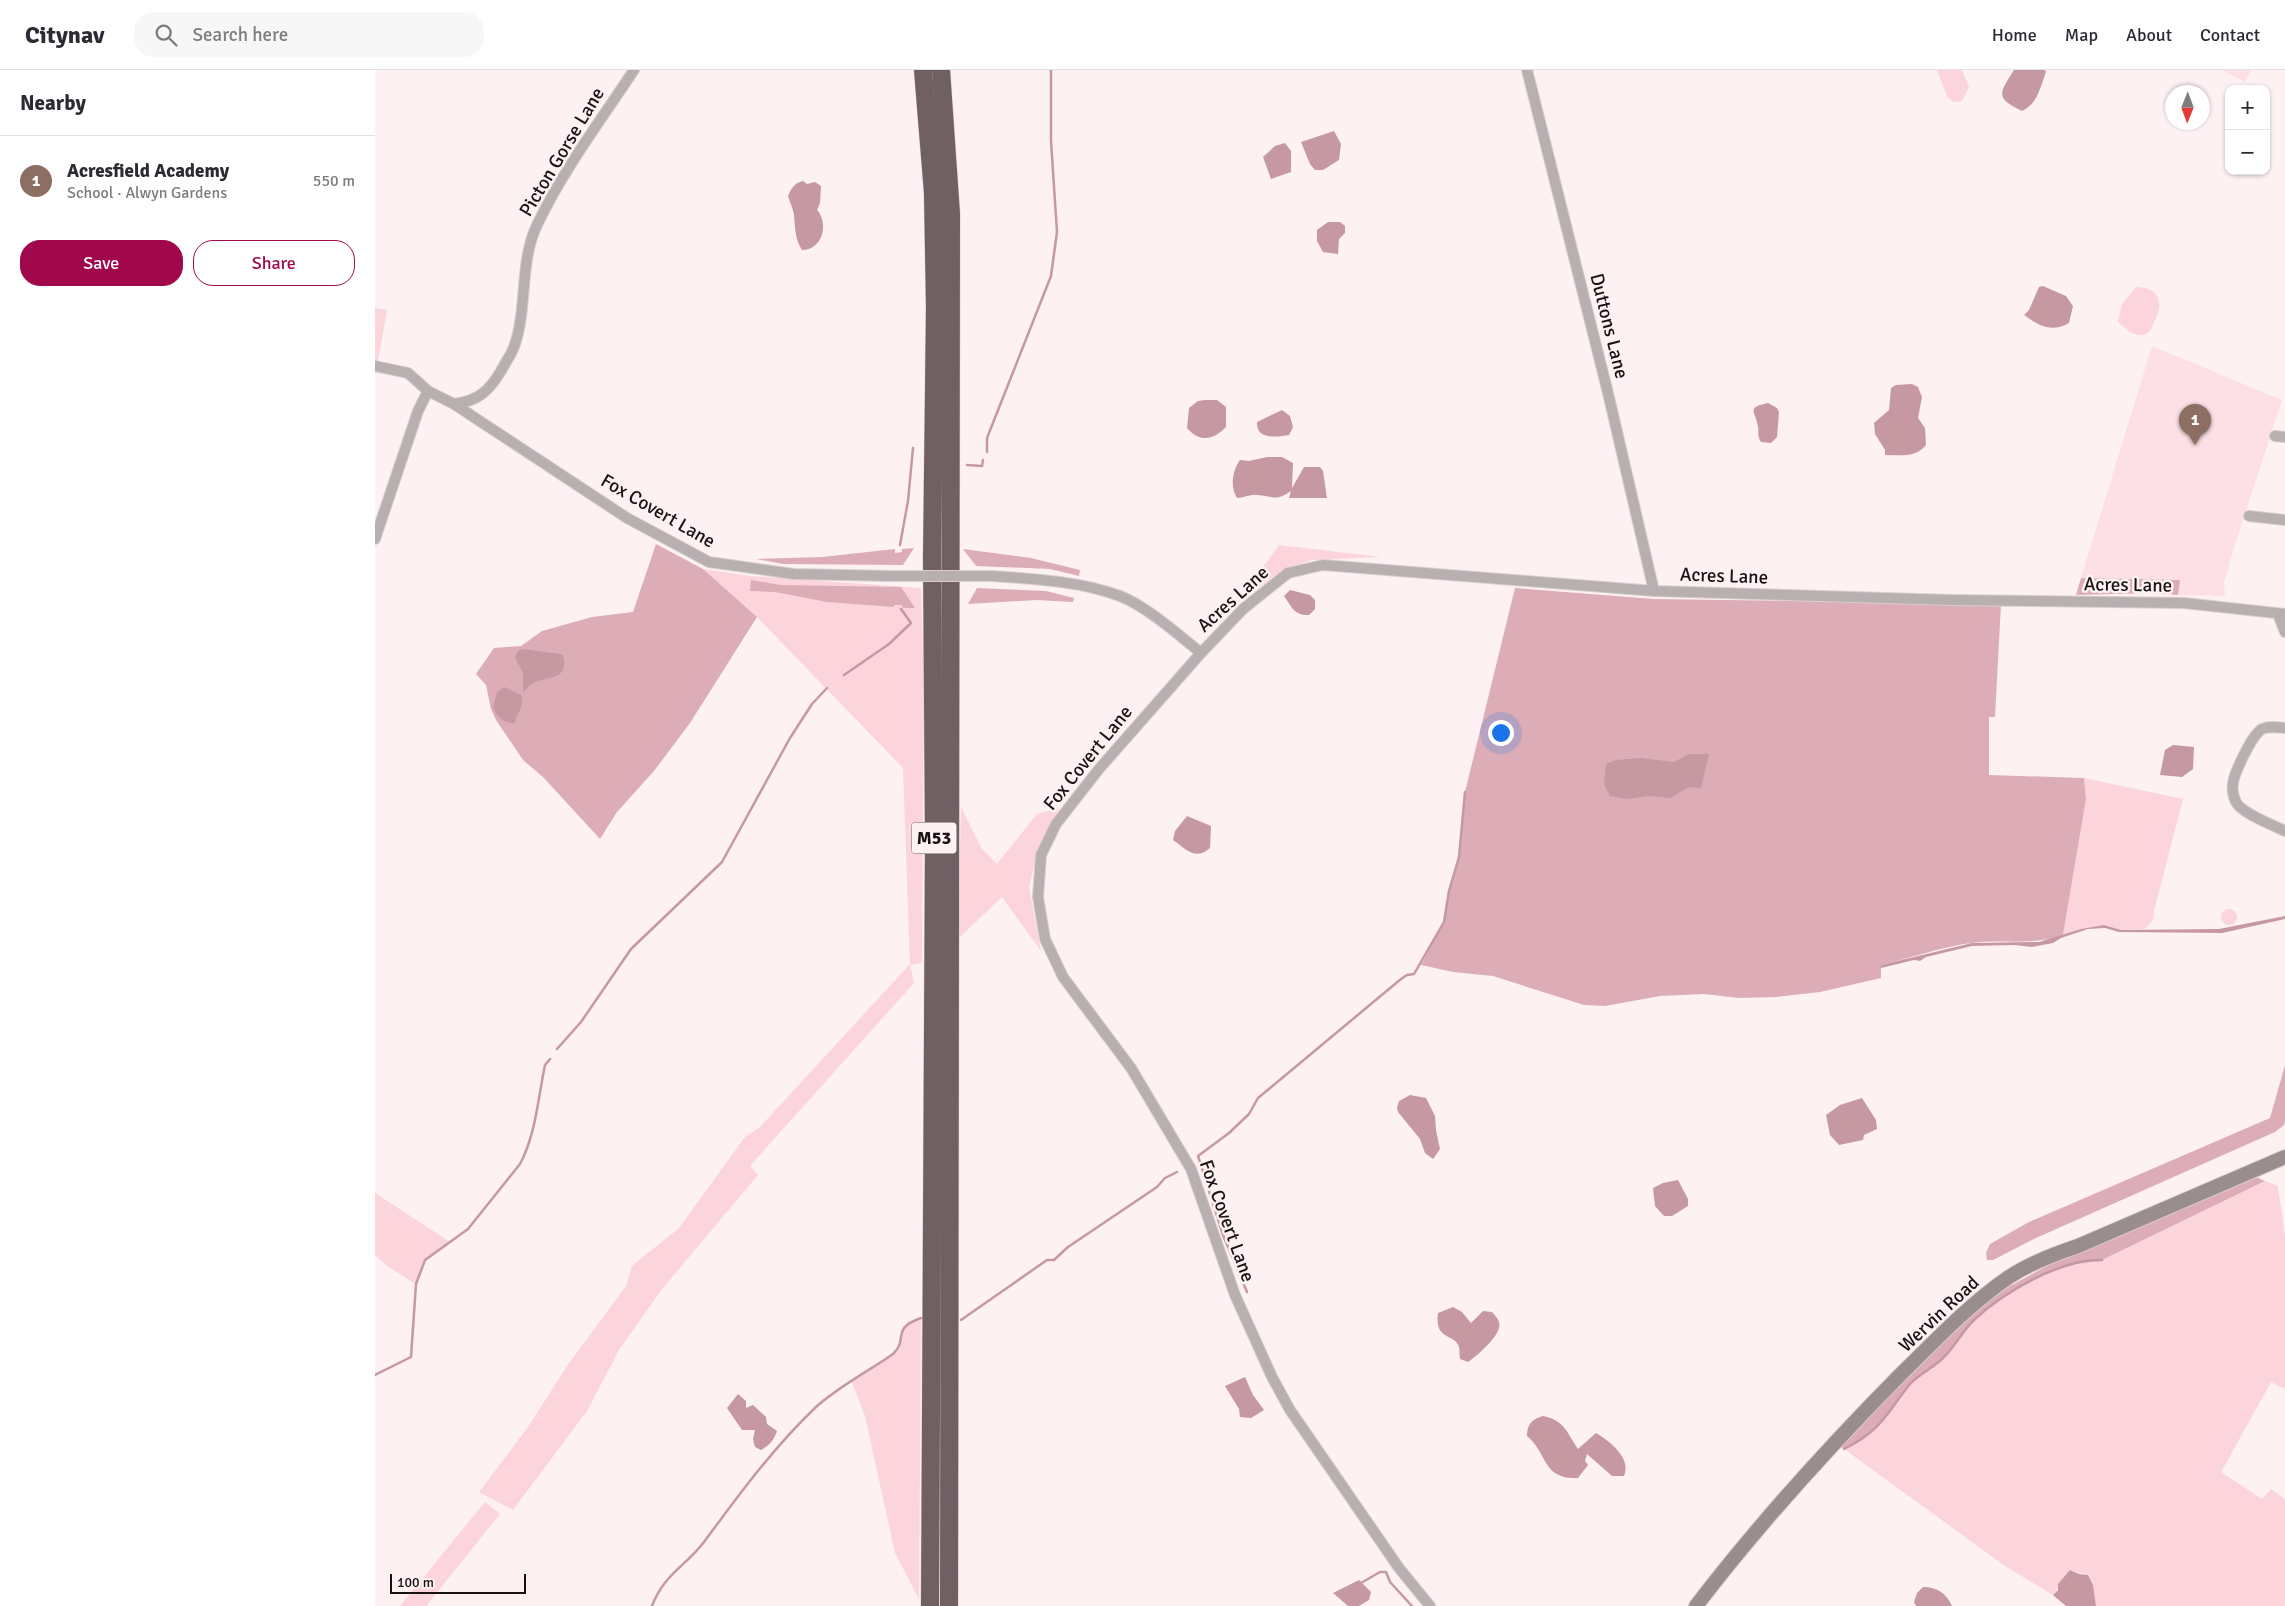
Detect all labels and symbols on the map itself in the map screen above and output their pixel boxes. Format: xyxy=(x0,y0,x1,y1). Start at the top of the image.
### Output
street label: Picton Gorse Lane xyxy=(514,83,610,221)
north arrow xyxy=(2165,85,2210,130)
street label: Duttons Lane xyxy=(1584,271,1634,381)
pin: 1 xyxy=(2179,404,2211,445)
street label: Fox Covert Lane xyxy=(596,469,720,553)
street label: Acres Lane xyxy=(1192,561,1274,637)
street label: Acres Lane xyxy=(1679,562,1769,590)
street label: Acres Lane xyxy=(2084,572,2172,598)
street label: Fox Covert Lane xyxy=(1038,701,1138,815)
your location xyxy=(1488,720,1514,746)
road number: M53 xyxy=(911,822,957,854)
street label: Fox Covert Lane xyxy=(1194,1157,1260,1285)
street label: Wervin Road xyxy=(1894,1271,1984,1357)
scale bar xyxy=(390,1571,526,1594)

